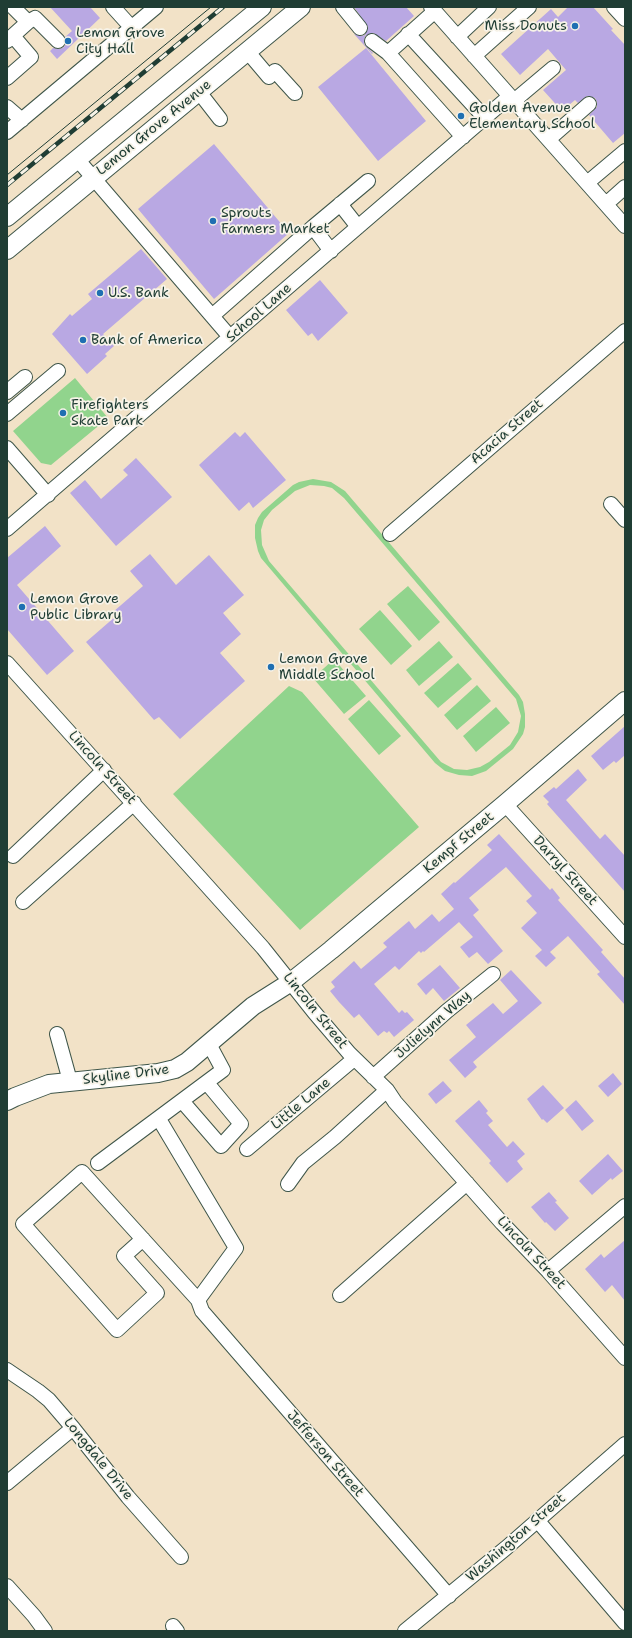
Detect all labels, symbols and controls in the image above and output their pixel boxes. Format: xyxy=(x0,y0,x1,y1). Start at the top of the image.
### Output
place label: Miss Donuts xyxy=(484,18,567,34)
marker: Miss Donuts xyxy=(570,21,580,31)
place label: Lemon Grove City Hall xyxy=(76,25,165,58)
marker: Lemon Grove City Hall xyxy=(63,36,73,46)
street label: Lemon Grove Avenue xyxy=(93,76,215,180)
place label: Golden Avenue Elementary School xyxy=(469,100,595,132)
marker: Golden Avenue Elementary School xyxy=(456,111,466,121)
place label: Sprouts Farmers Market xyxy=(221,205,330,238)
marker: Sprouts Farmers Market xyxy=(208,216,218,226)
street label: School Lane xyxy=(223,280,295,346)
place label: U.S. Bank xyxy=(108,285,169,301)
marker: U.S. Bank xyxy=(95,288,105,298)
place label: Bank of America xyxy=(91,332,203,348)
marker: Bank of America xyxy=(78,335,88,345)
street label: Acacia Street xyxy=(467,396,547,468)
place label: Firefighters Skate Park xyxy=(71,397,149,430)
marker: Firefighters Skate Park xyxy=(58,408,68,418)
place label: Lemon Grove Public Library xyxy=(30,591,122,624)
marker: Lemon Grove Public Library xyxy=(17,602,27,612)
place label: Lemon Grove Middle School xyxy=(279,651,375,684)
marker: Lemon Grove Middle School xyxy=(266,662,276,672)
street label: Lincoln Street xyxy=(64,728,140,808)
street label: Kempf Street xyxy=(420,809,498,877)
street label: Darryl Street xyxy=(529,833,601,909)
street label: Lincoln Street xyxy=(279,969,351,1053)
street label: Julielynn Way xyxy=(392,987,474,1063)
street label: Skyline Drive xyxy=(82,1061,170,1089)
street label: Little Lane xyxy=(268,1074,334,1134)
street label: Lincoln Street xyxy=(493,1213,569,1293)
street label: Jefferson Street xyxy=(283,1407,367,1501)
street label: Longdale Drive xyxy=(60,1414,136,1504)
street label: Washington Street xyxy=(463,1490,569,1586)

